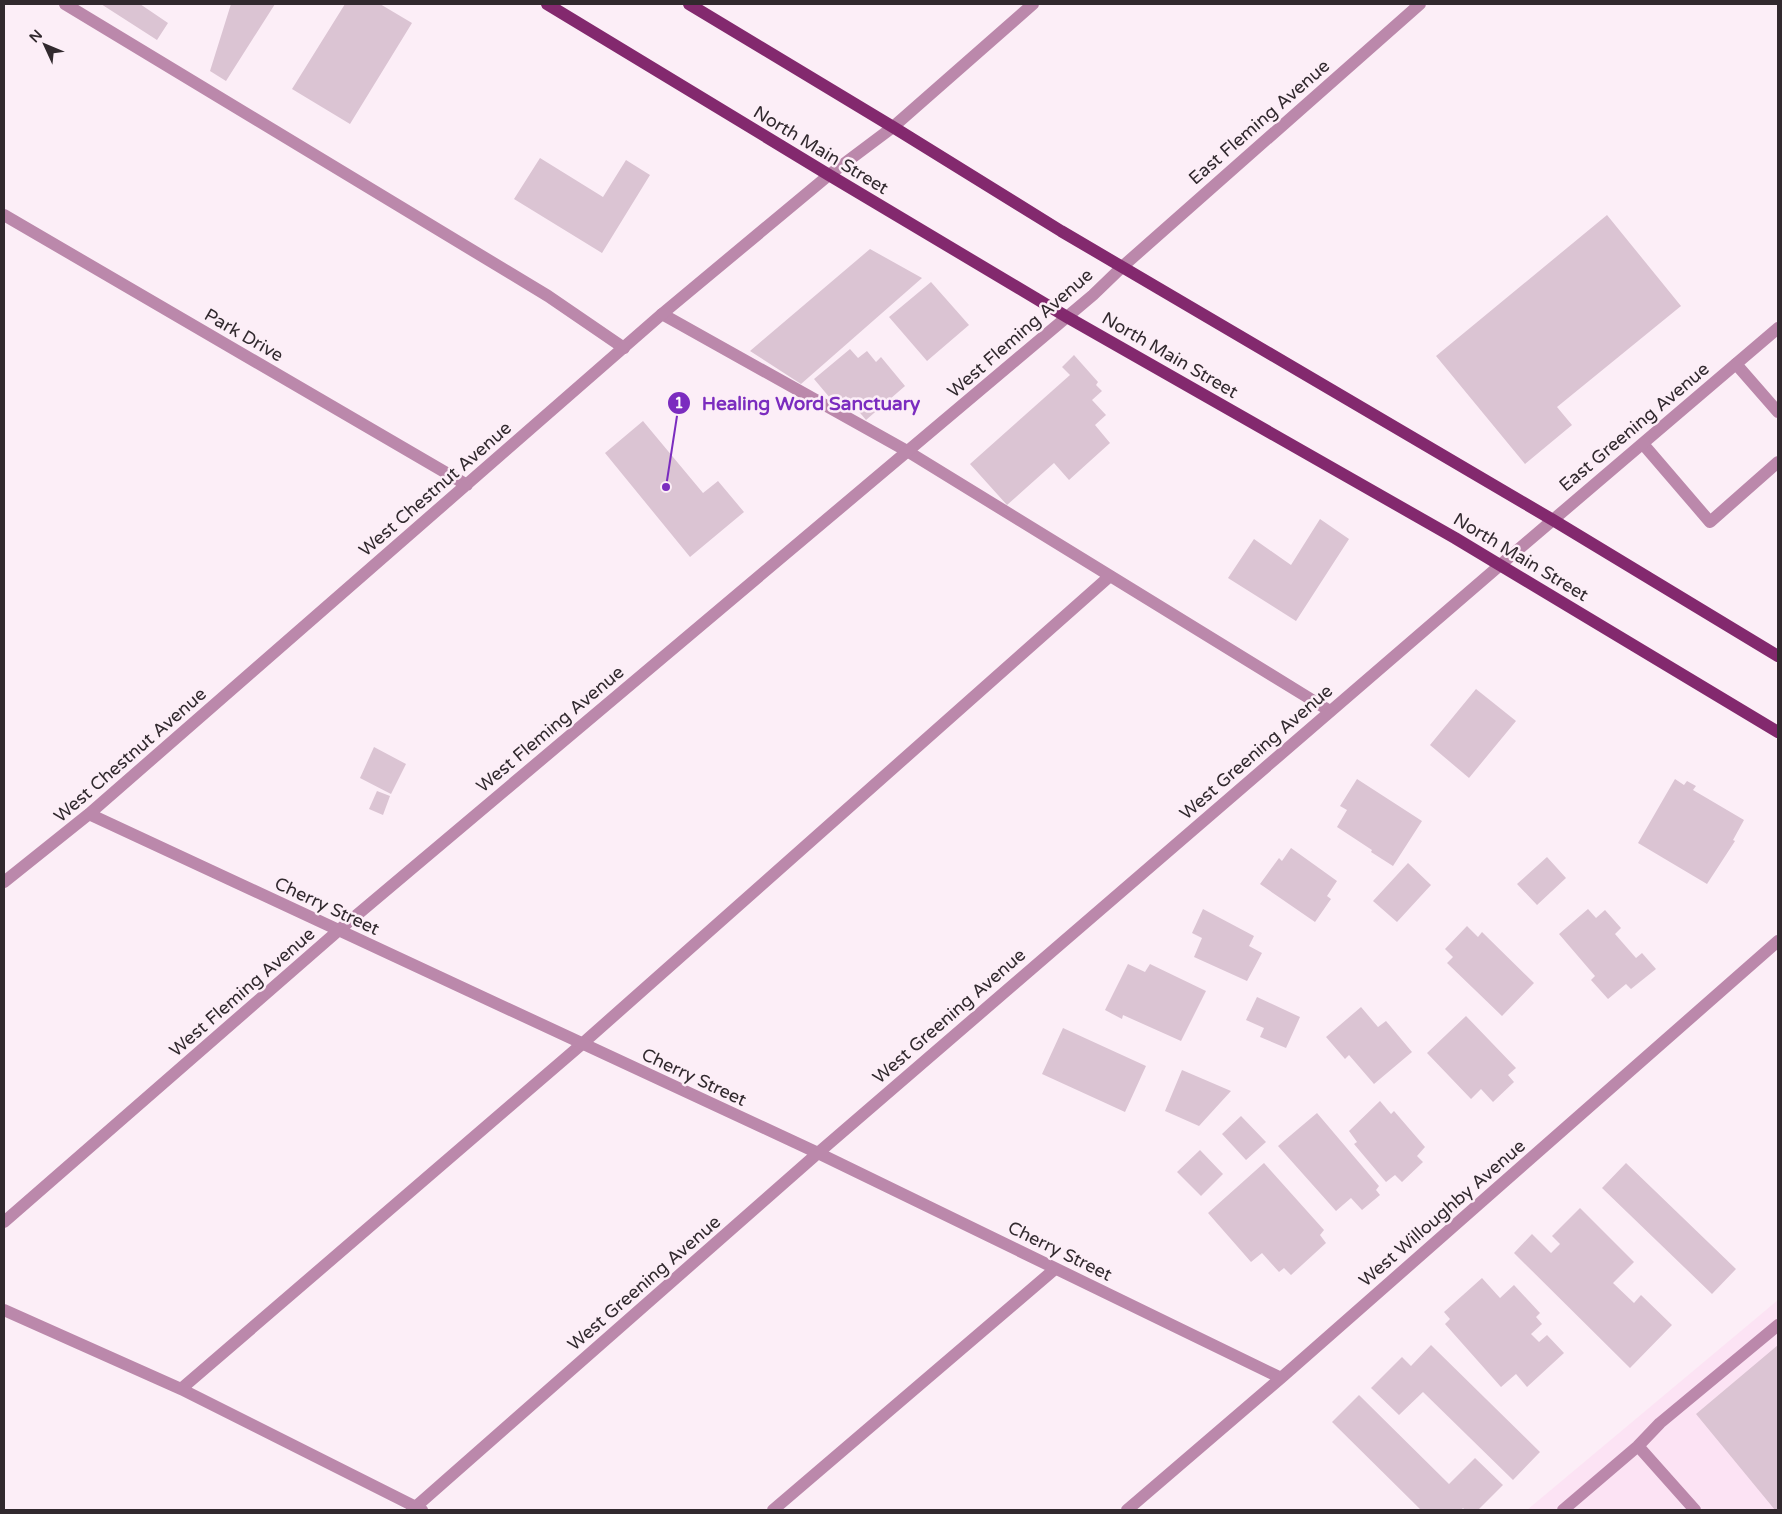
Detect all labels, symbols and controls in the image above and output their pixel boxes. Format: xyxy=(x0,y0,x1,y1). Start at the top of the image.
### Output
north arrow xyxy=(20,20,70,70)
text: N xyxy=(26,26,46,46)
street label: East Fleming Avenue xyxy=(1184,55,1334,189)
street label: North Main Street xyxy=(749,101,893,199)
street label: West Fleming Avenue xyxy=(943,264,1097,402)
street label: Park Drive xyxy=(201,304,287,366)
street label: North Main Street xyxy=(1098,307,1242,403)
street label: East Greening Avenue xyxy=(1555,358,1713,496)
callout: Healing Word Sanctuary xyxy=(666,386,930,420)
text: Healing Word Sanctuary xyxy=(702,393,921,416)
text: 1 xyxy=(674,394,684,412)
street label: West Chestnut Avenue xyxy=(354,417,516,561)
street label: North Main Street xyxy=(1449,508,1593,606)
street label: West Fleming Avenue xyxy=(472,661,628,797)
street label: West Greening Avenue xyxy=(1175,680,1337,824)
street label: West Chestnut Avenue xyxy=(49,683,211,827)
street label: Cherry Street xyxy=(271,872,383,940)
street label: West Fleming Avenue xyxy=(165,923,319,1061)
street label: West Greening Avenue xyxy=(868,944,1030,1088)
street label: Cherry Street xyxy=(638,1043,750,1111)
street label: West Willoughby Avenue xyxy=(1354,1135,1530,1291)
street label: West Greening Avenue xyxy=(563,1211,725,1355)
street label: Cherry Street xyxy=(1004,1216,1116,1286)

